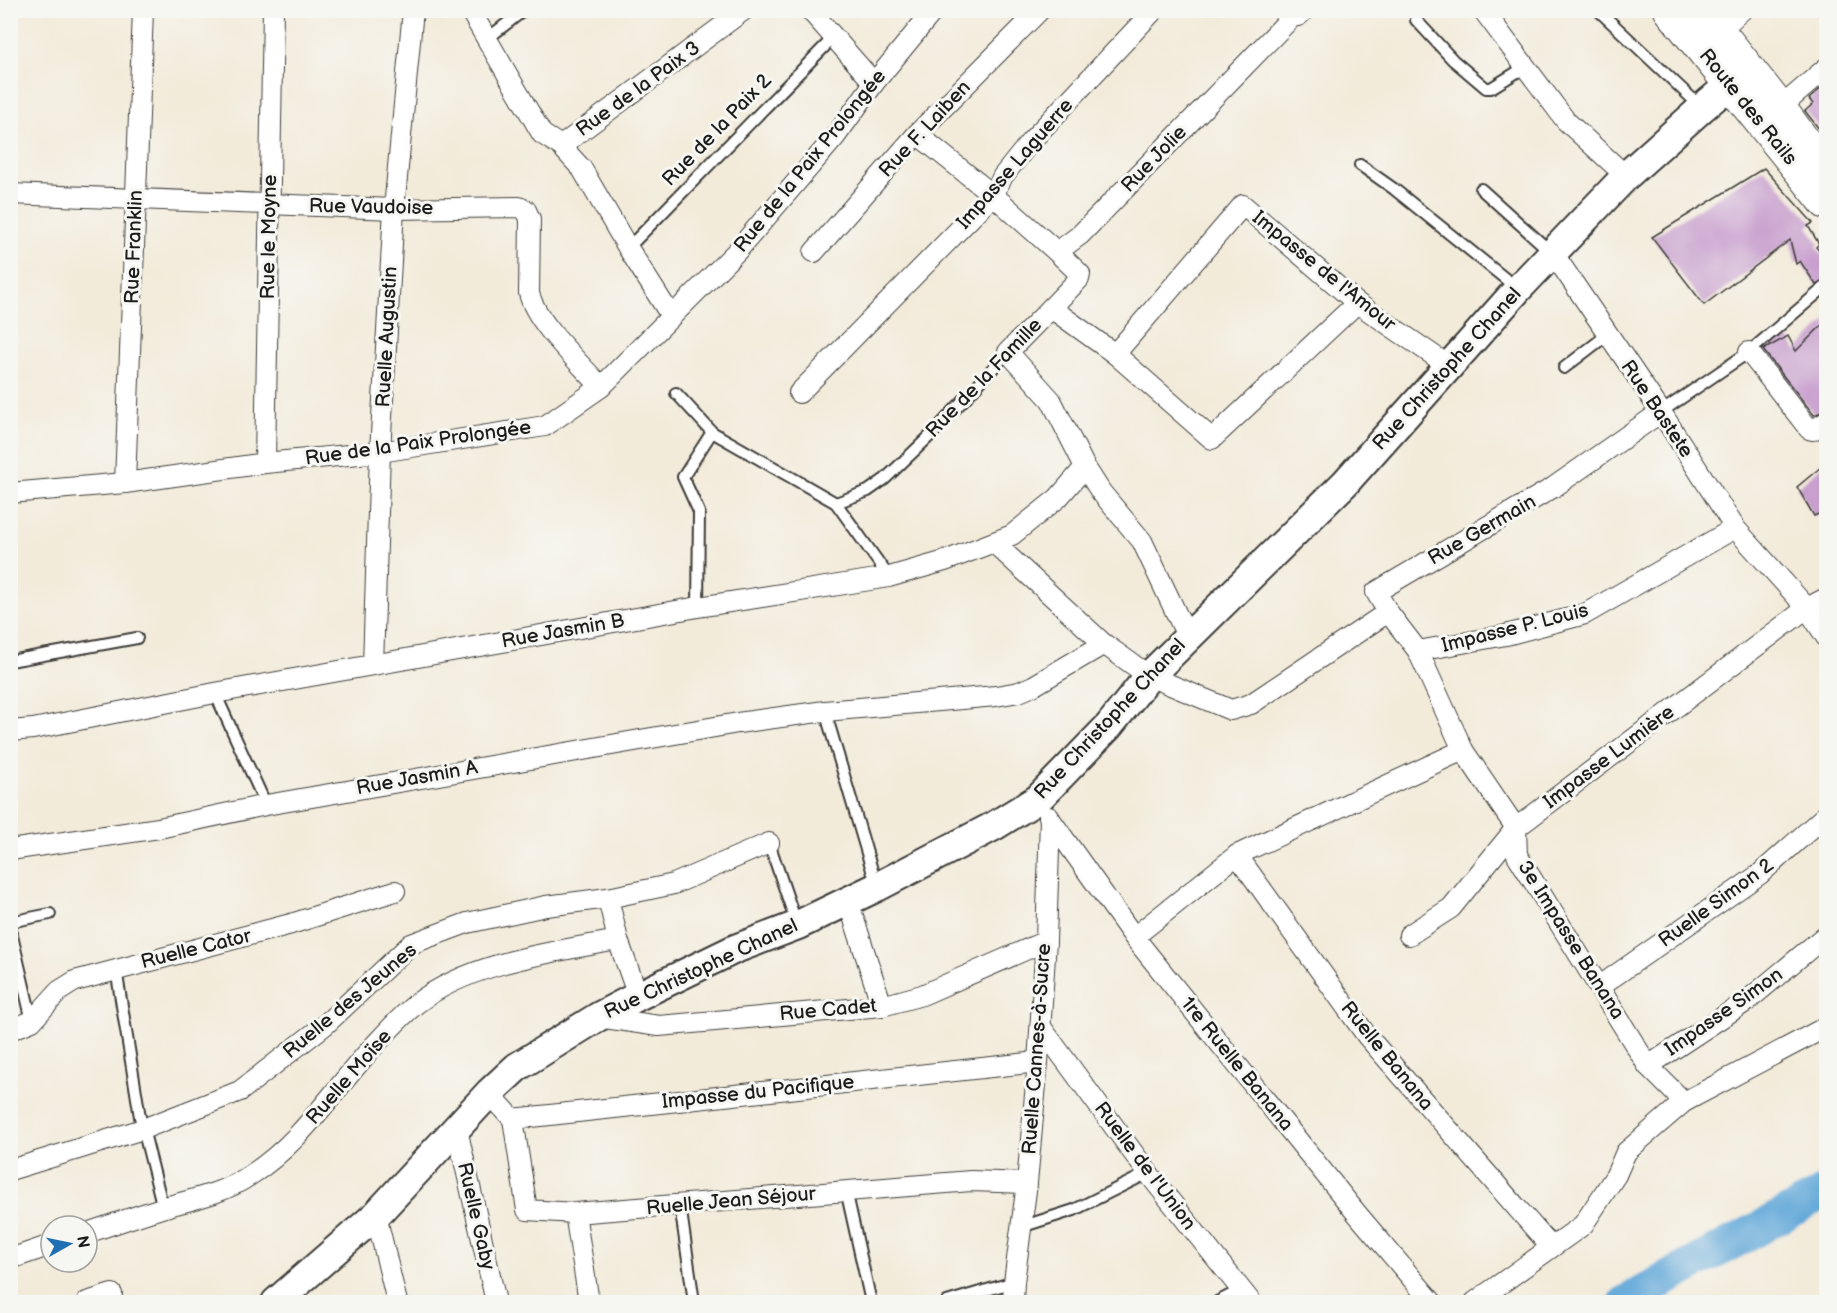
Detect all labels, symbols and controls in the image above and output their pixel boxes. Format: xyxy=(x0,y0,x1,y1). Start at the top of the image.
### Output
street label: Rue de la Paix 3 xyxy=(571,36,705,142)
street label: Route des Rails xyxy=(1694,44,1802,170)
street label: Rue de la Paix Prolongée xyxy=(729,65,891,257)
street label: Rue de la Paix 2 xyxy=(657,69,777,191)
street label: Rue F. Laiben xyxy=(874,76,976,182)
street label: Impasse Laguerre xyxy=(952,94,1078,234)
street label: Rue Jolie xyxy=(1116,120,1192,198)
street label: Rue le Moyne xyxy=(256,174,282,300)
street label: Rue Franklin xyxy=(120,190,148,304)
street label: Rue Vaudoise xyxy=(309,194,434,220)
street label: Impasse de l'Amour xyxy=(1247,206,1401,337)
street label: Ruelle Augustin xyxy=(371,266,403,408)
street label: Rue Christophe Chanel xyxy=(1368,283,1526,455)
street label: Rue de la Famille xyxy=(921,313,1047,443)
street label: Rue Bastete xyxy=(1616,356,1698,462)
street label: Rue de la Paix Prolongée xyxy=(303,415,533,471)
street label: Rue Germain xyxy=(1424,489,1540,571)
street label: Impasse P. Louis xyxy=(1439,598,1591,658)
street label: Rue Jasmin B xyxy=(500,608,627,654)
street label: Rue Christophe Chanel xyxy=(1029,634,1191,804)
street label: Impasse Lumière xyxy=(1539,700,1679,814)
street label: Rue Jasmin A xyxy=(354,755,480,800)
street label: Ruelle Simon 2 xyxy=(1654,853,1778,953)
street label: 3e Impasse Banana xyxy=(1512,856,1630,1024)
street label: Rue Christophe Chanel xyxy=(600,914,802,1024)
street label: Ruelle Cator xyxy=(138,924,254,974)
street label: Ruelle des Jeunes xyxy=(278,938,422,1064)
street label: Ruelle Cannes-à-Sucre xyxy=(1018,942,1056,1155)
street label: Impasse Simon xyxy=(1660,963,1788,1061)
street label: 1re Ruelle Banana xyxy=(1176,992,1298,1136)
street label: Rue Cadet xyxy=(778,994,878,1026)
street label: Ruelle Banana xyxy=(1336,997,1438,1115)
street label: Ruelle Moïse xyxy=(301,1025,397,1129)
street label: Impasse du Pacifique xyxy=(661,1070,856,1114)
street label: Ruelle de l'Union xyxy=(1089,1097,1201,1235)
street label: Ruelle Gaby xyxy=(452,1160,500,1272)
street label: Ruelle Jean Séjour xyxy=(645,1182,818,1220)
north arrow xyxy=(39,1214,99,1274)
text: N xyxy=(72,1234,93,1249)

